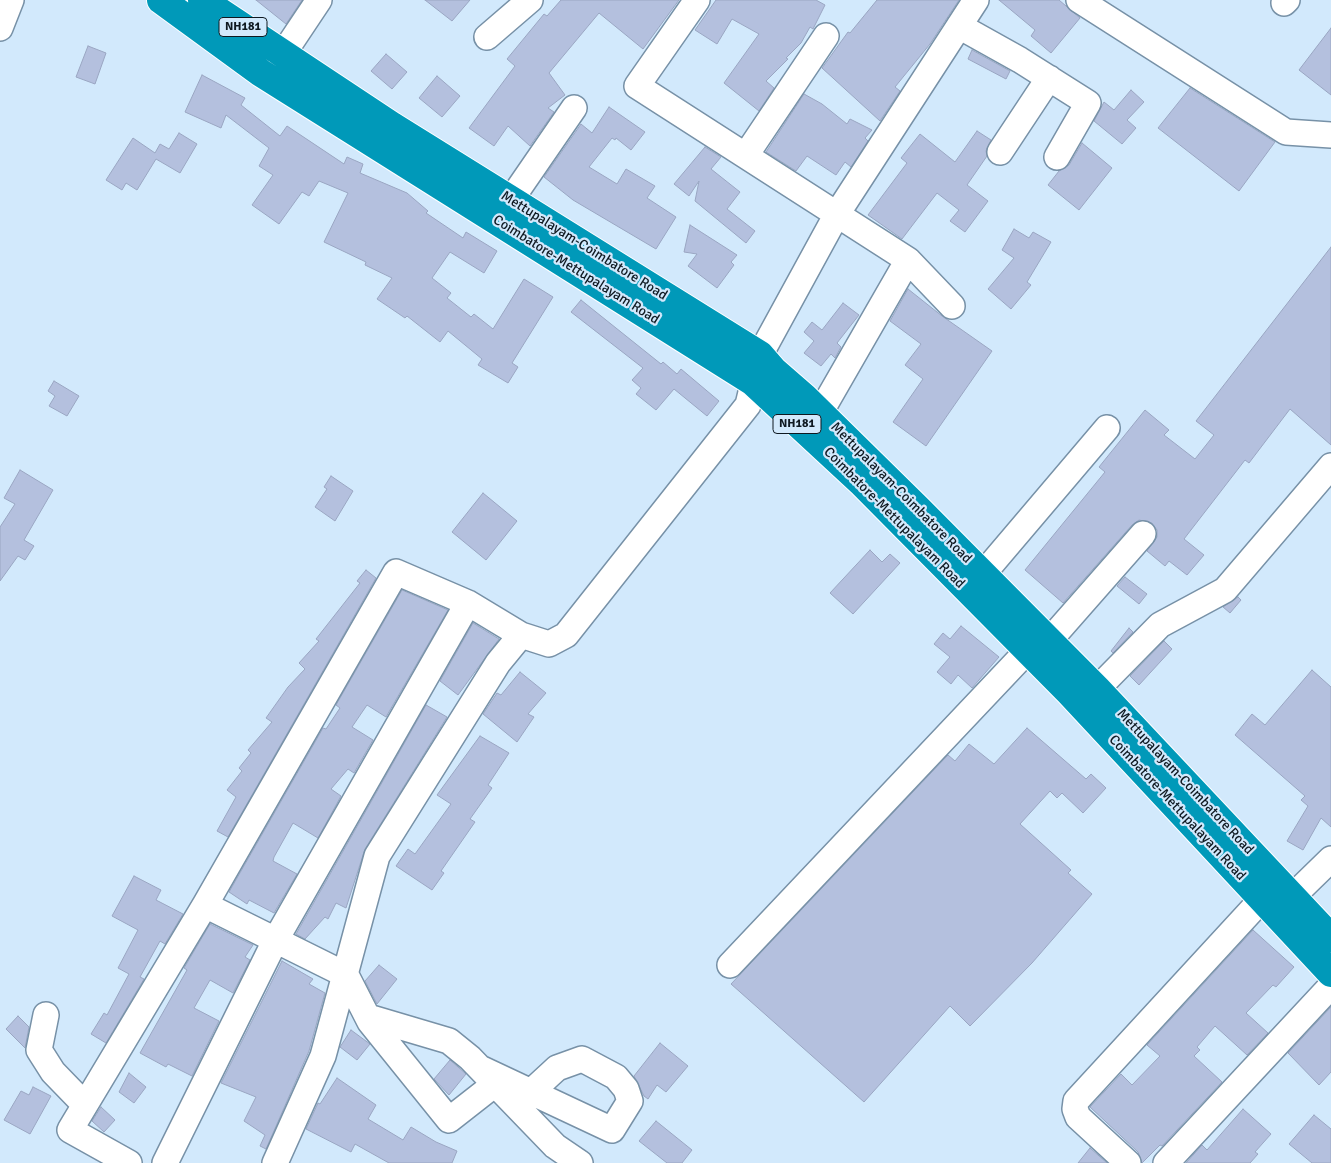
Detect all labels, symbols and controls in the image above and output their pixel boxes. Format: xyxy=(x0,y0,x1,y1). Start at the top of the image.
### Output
road number: NH181 xyxy=(219,18,267,36)
street label: Mettupalayam-Coimbatore Road xyxy=(498,188,670,304)
street label: Coimbatore-Mettupalayam Road xyxy=(490,212,662,328)
road number: NH181 xyxy=(773,414,821,434)
street label: Mettupalayam-Coimbatore Road xyxy=(827,419,975,567)
street label: Coimbatore-Mettupalayam Road xyxy=(820,444,968,592)
street label: Mettupalayam-Coimbatore Road xyxy=(1113,706,1257,858)
street label: Coimbatore-Mettupalayam Road xyxy=(1105,732,1249,884)

